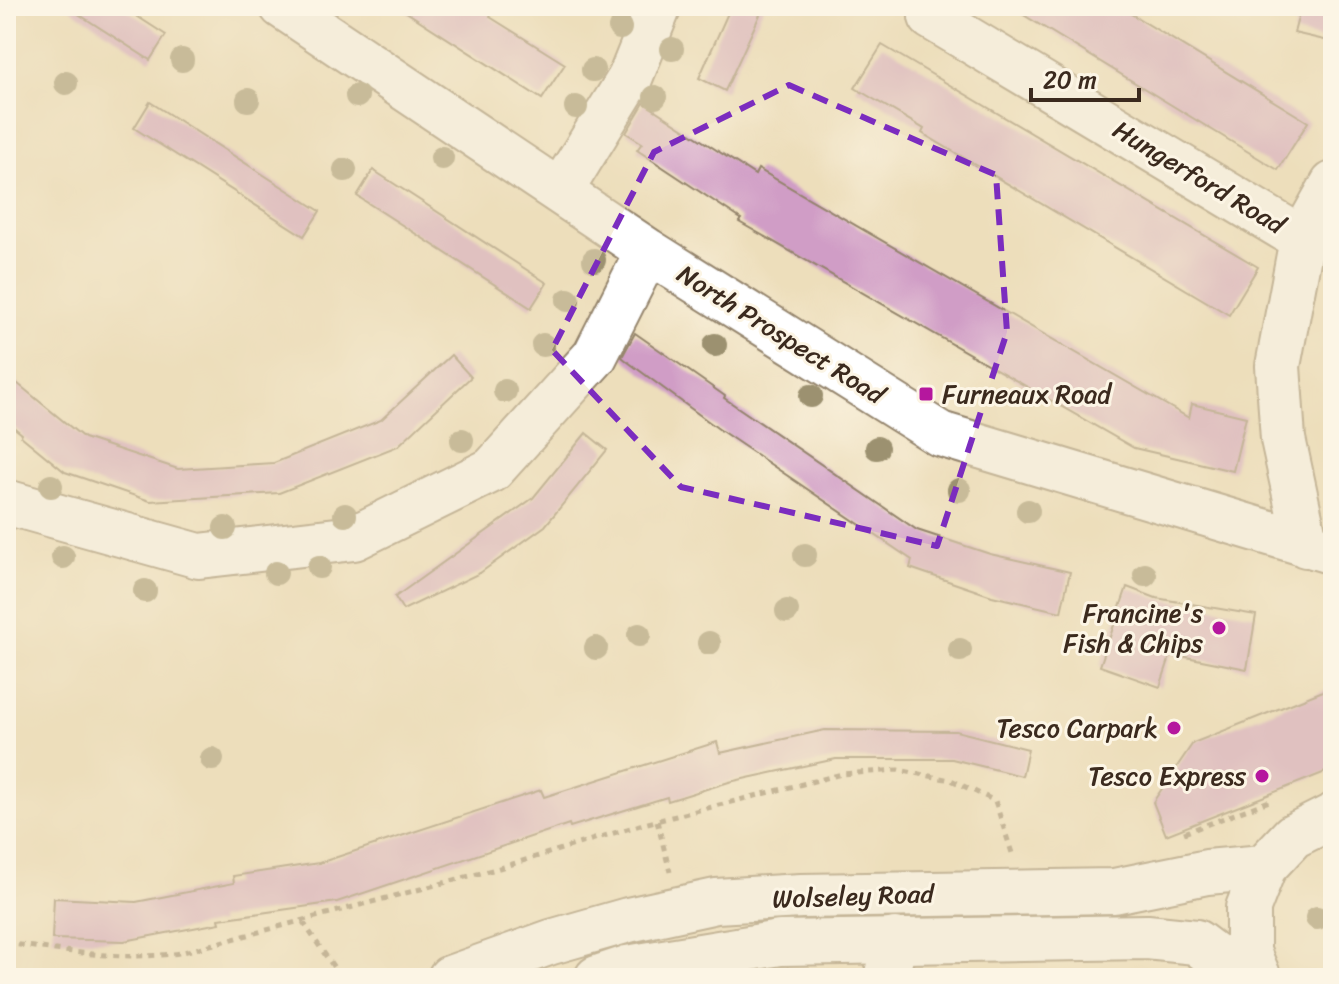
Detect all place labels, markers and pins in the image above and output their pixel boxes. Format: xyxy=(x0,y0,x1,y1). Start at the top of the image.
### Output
place label: Furneaux Road xyxy=(942,371,1113,417)
marker: Furneaux Road xyxy=(917,385,935,403)
place label: Francine's Fish & Chips xyxy=(1063,590,1203,666)
marker: Francine's Fish & Chips xyxy=(1210,619,1228,637)
place label: Tesco Carpark xyxy=(996,705,1158,751)
marker: Tesco Carpark xyxy=(1165,719,1183,737)
place label: Tesco Express xyxy=(1088,753,1247,799)
marker: Tesco Express xyxy=(1253,767,1271,785)

